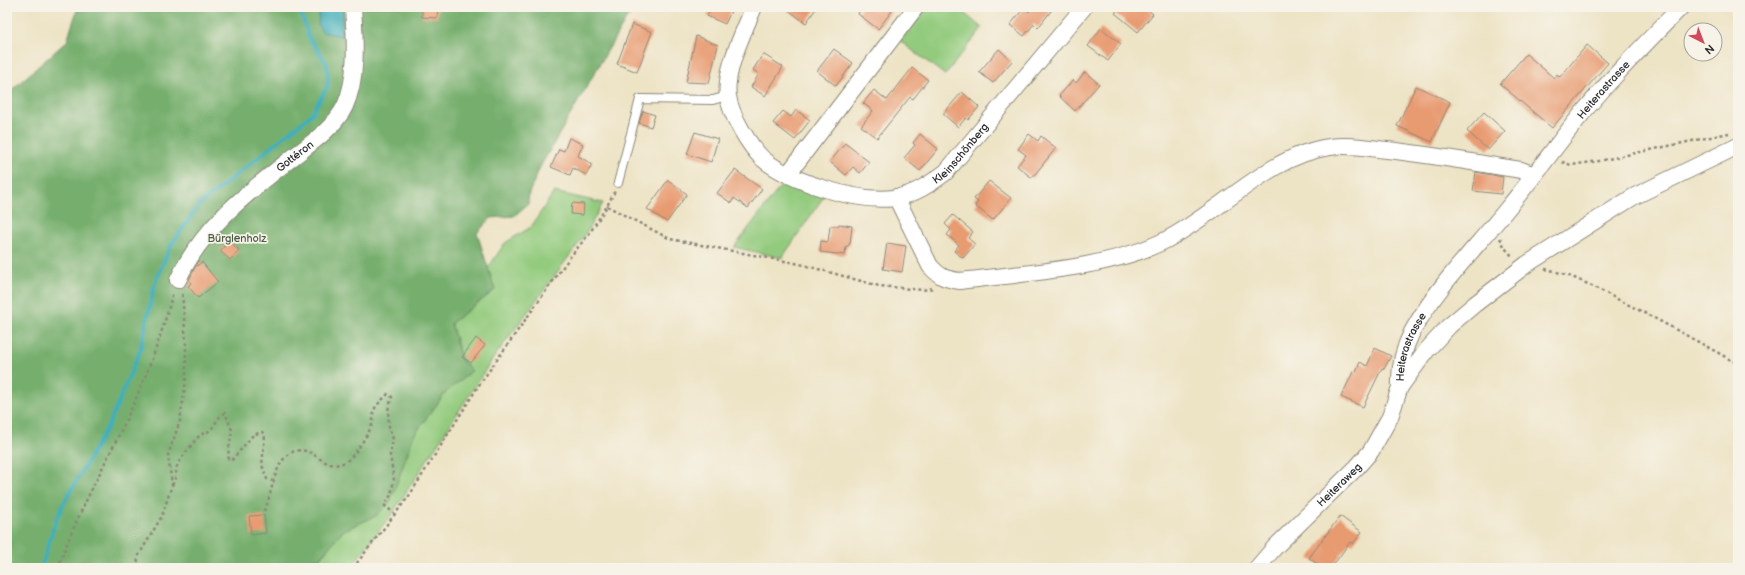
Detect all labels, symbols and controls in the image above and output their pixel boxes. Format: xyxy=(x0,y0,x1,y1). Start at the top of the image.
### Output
north arrow xyxy=(1683,22,1723,62)
text: N xyxy=(1702,41,1717,57)
street label: Heiterastrasse xyxy=(1574,58,1633,122)
street label: Kleinschönberg xyxy=(930,120,991,187)
street label: Gottéron xyxy=(274,138,316,175)
park label: Bürglenholz xyxy=(208,232,267,245)
street label: Heiterastrasse xyxy=(1394,310,1429,382)
street label: Heiteraweg xyxy=(1314,461,1364,510)

